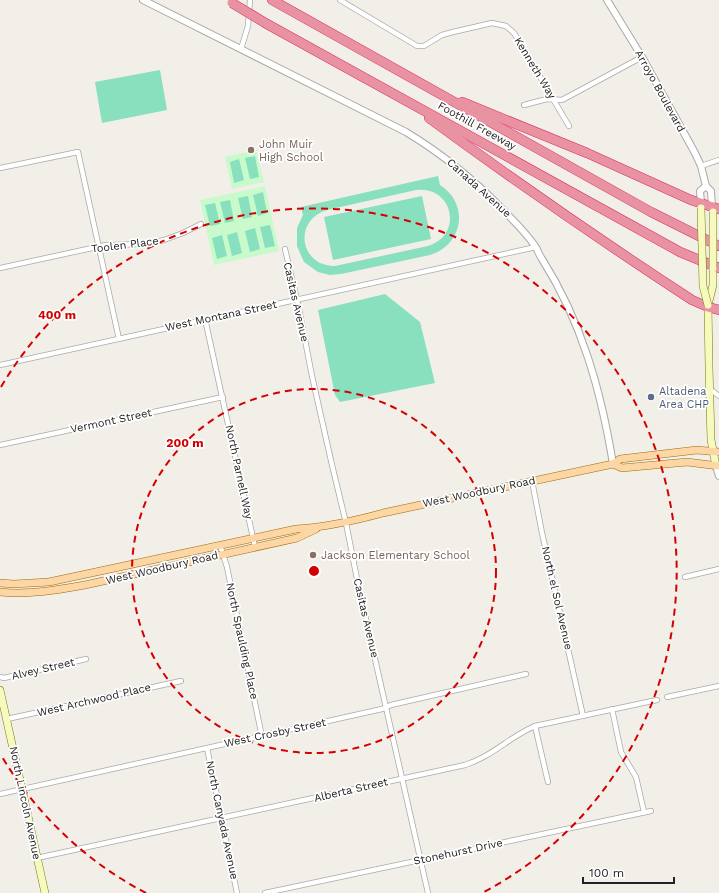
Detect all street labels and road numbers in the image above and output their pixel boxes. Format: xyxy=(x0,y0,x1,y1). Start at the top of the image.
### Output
street label: Kenneth Way xyxy=(512,35,559,101)
street label: Arroyo Boulevard xyxy=(632,48,688,134)
street label: Foothill Freeway xyxy=(436,99,519,153)
street label: Canada Avenue xyxy=(444,156,514,220)
street label: Toolen Place xyxy=(91,234,159,256)
street label: Casitas Avenue xyxy=(281,261,311,343)
street label: West Montana Street xyxy=(164,298,278,334)
street label: Vermont Street xyxy=(69,406,153,436)
street label: North Parnell Way xyxy=(223,424,255,521)
street label: West Woodbury Road xyxy=(421,474,537,510)
street label: North el Sol Avenue xyxy=(539,545,575,651)
street label: West Woodbury Road xyxy=(105,549,219,587)
street label: Casitas Avenue xyxy=(351,577,381,659)
street label: North Spaulding Place xyxy=(223,581,261,701)
street label: Alvey Street xyxy=(10,655,76,683)
street label: West Archwood Place xyxy=(36,681,152,719)
street label: West Crosby Street xyxy=(223,716,328,750)
street label: North Lincoln Avenue xyxy=(7,745,43,861)
street label: North Canyada Avenue xyxy=(203,759,241,881)
street label: Alberta Street xyxy=(313,775,390,805)
street label: Stonehurst Drive xyxy=(412,836,504,868)

